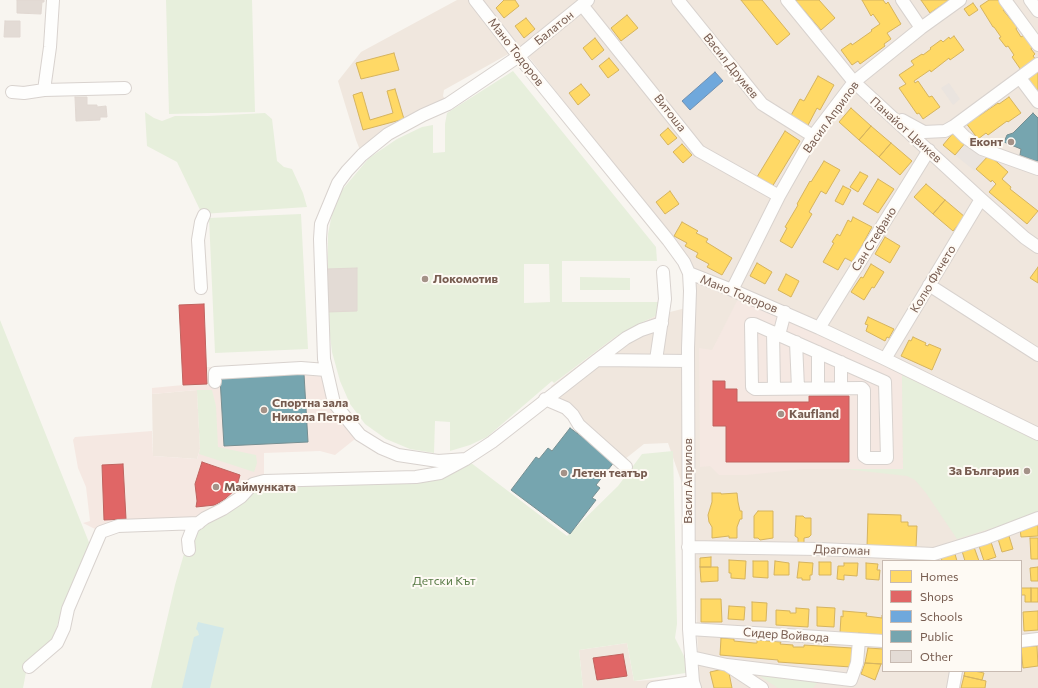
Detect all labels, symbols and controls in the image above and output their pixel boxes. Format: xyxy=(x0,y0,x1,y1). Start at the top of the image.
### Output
street label: Балатон xyxy=(531,8,577,48)
street label: Мано Тодоров xyxy=(485,15,547,89)
street label: Васил Друмев xyxy=(700,31,762,101)
street label: Васил Априлов xyxy=(800,78,862,156)
street label: Витоша xyxy=(651,91,689,135)
street label: Панайот Цвикев xyxy=(867,94,945,166)
place label: Еконт xyxy=(969,135,1003,149)
marker: Еконт xyxy=(1006,137,1016,147)
street label: Сан Стефано xyxy=(849,204,899,274)
street label: Колю Фичето xyxy=(907,243,959,315)
place label: Локомотив xyxy=(433,272,498,286)
street label: Мано Тодоров xyxy=(698,272,780,316)
marker: Локомотив xyxy=(420,274,430,284)
place label: Спортна зала Никола Петров xyxy=(272,396,359,424)
marker: Спортна зала Никола Петров xyxy=(259,405,269,415)
place label: Kaufland xyxy=(789,407,839,421)
marker: Kaufland xyxy=(776,409,786,419)
street label: Васил Априлов xyxy=(681,438,695,524)
place label: За България xyxy=(949,464,1019,478)
place label: Летен театър xyxy=(572,466,648,480)
marker: За България xyxy=(1022,466,1032,476)
marker: Летен театър xyxy=(559,468,569,478)
place label: Маймунката xyxy=(224,480,296,494)
marker: Маймунката xyxy=(211,482,221,492)
street label: Драгоман xyxy=(813,542,871,558)
legend xyxy=(882,560,1022,672)
text: Homes xyxy=(920,569,958,583)
park label: Детски Кът xyxy=(412,574,476,588)
text: Shops xyxy=(920,589,954,603)
text: Schools xyxy=(920,609,963,623)
street label: Сидер Войвода xyxy=(742,625,830,645)
text: Public xyxy=(920,629,953,643)
text: Other xyxy=(920,649,953,663)

